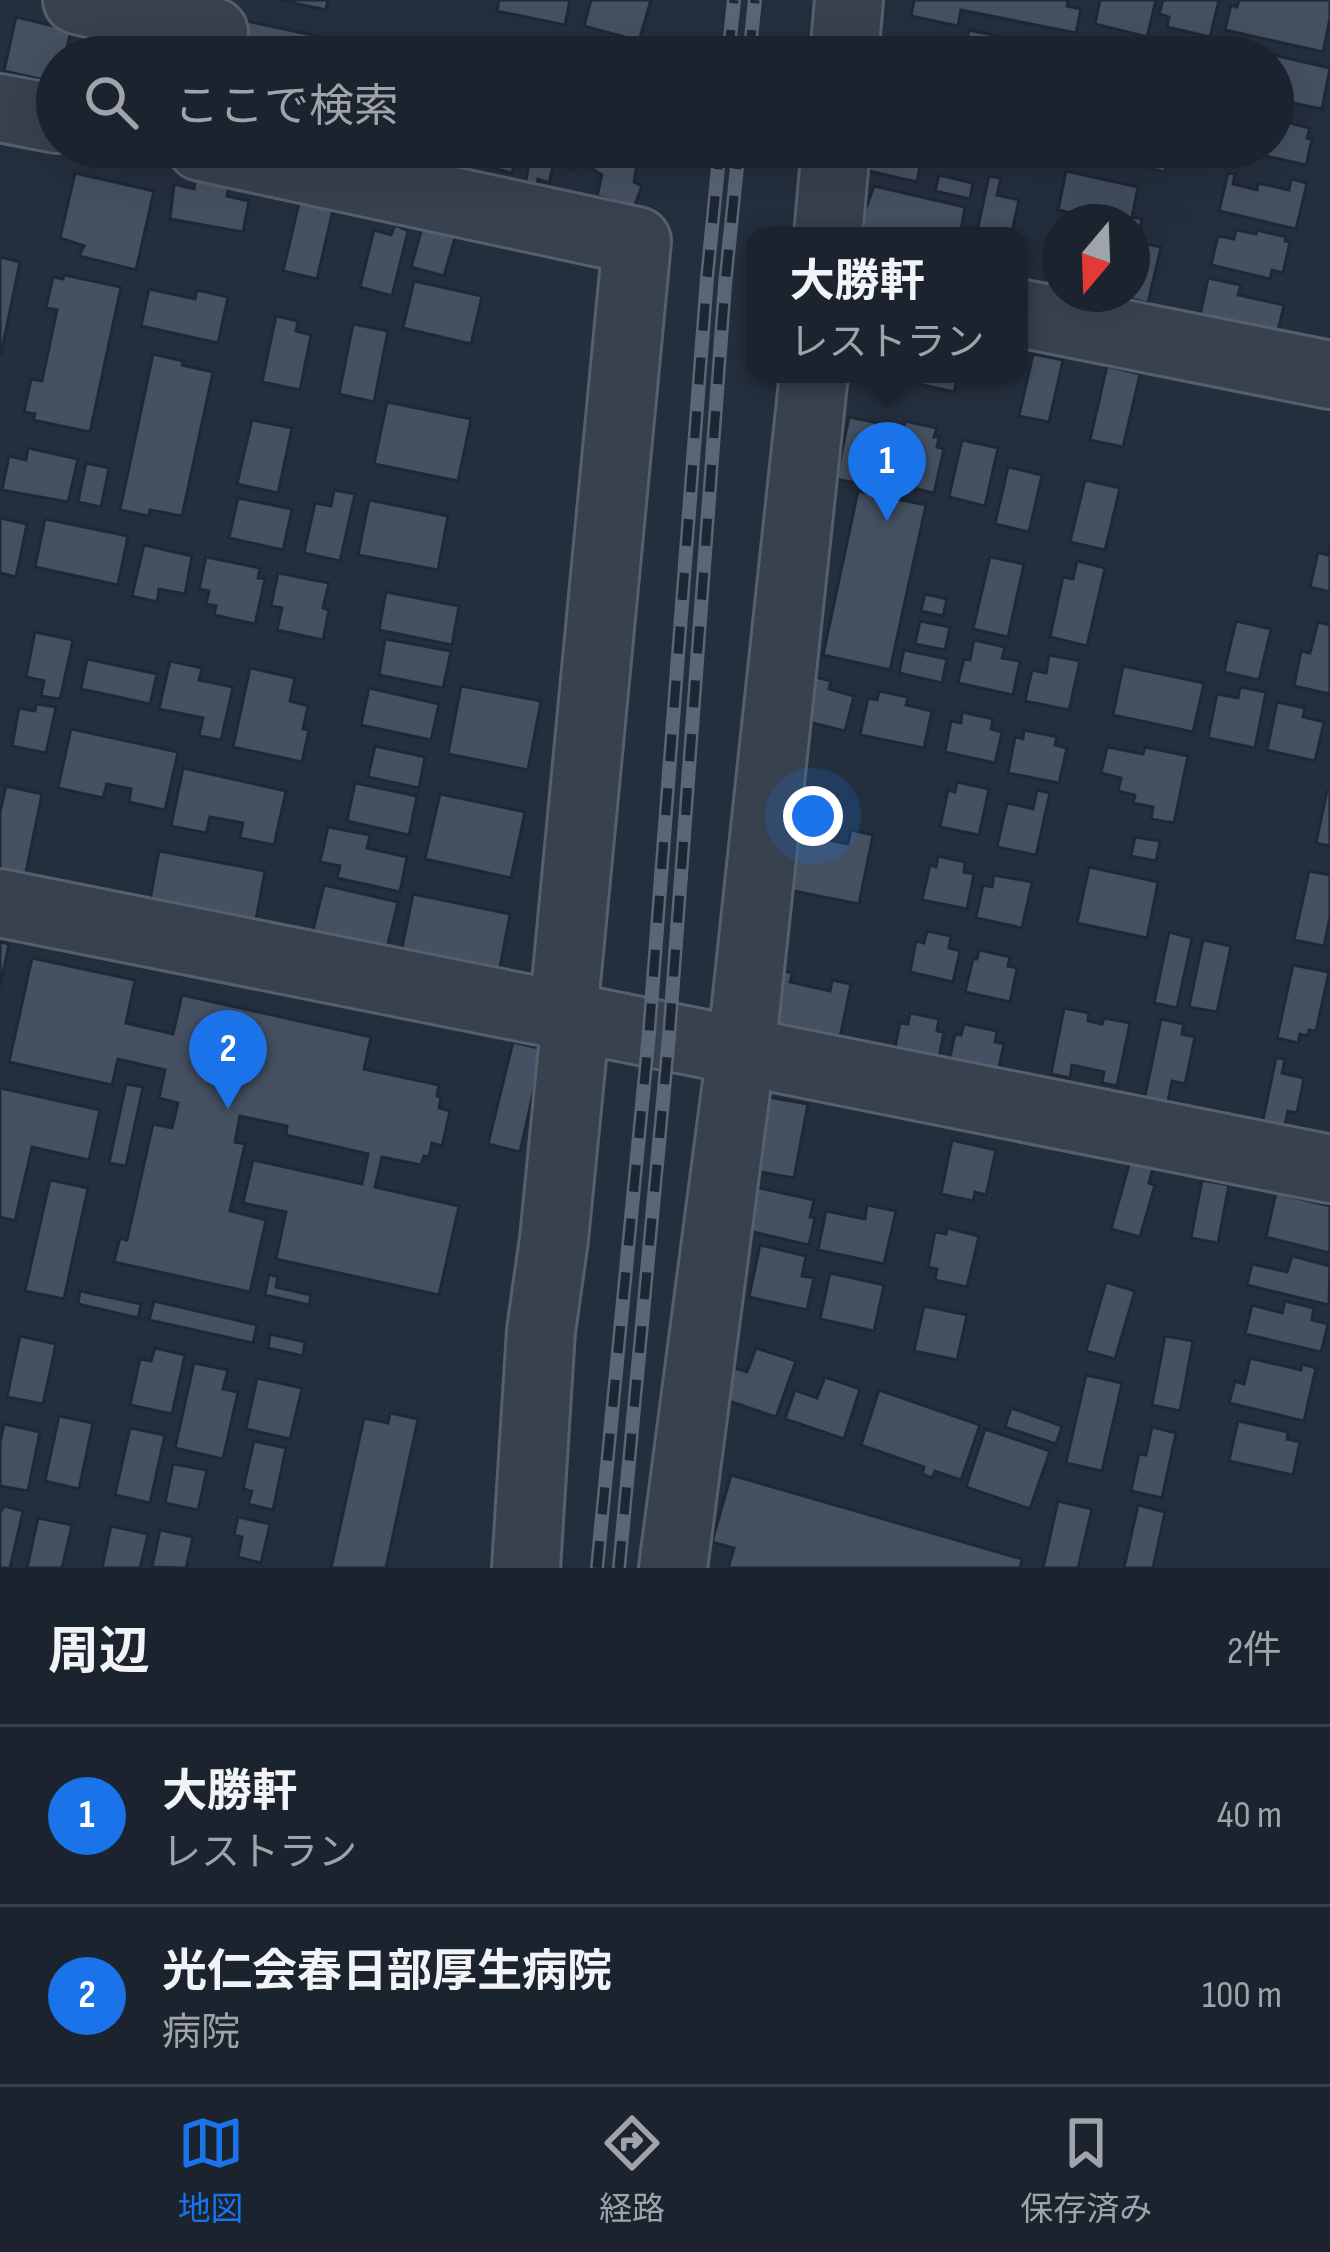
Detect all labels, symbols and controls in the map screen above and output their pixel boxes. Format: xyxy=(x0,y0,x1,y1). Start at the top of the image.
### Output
search box xyxy=(36,36,1294,168)
icon: search xyxy=(78,69,144,135)
text: ここで検索 xyxy=(174,80,399,135)
north arrow xyxy=(1042,204,1150,312)
popup xyxy=(746,227,1028,383)
text: 大勝軒 xyxy=(789,255,925,310)
text: レストラン xyxy=(789,320,985,367)
pin: 1 xyxy=(848,422,926,521)
your location xyxy=(783,786,843,846)
pin: 2 xyxy=(189,1010,267,1109)
text: 周辺 xyxy=(48,1622,150,1683)
text: 2件 xyxy=(1227,1628,1282,1675)
text: 大勝軒 xyxy=(162,1765,297,1820)
text: 1 xyxy=(79,1792,95,1839)
text: 40 m xyxy=(1217,1792,1282,1839)
text: レストラン xyxy=(162,1830,357,1877)
text: 光仁会春日部厚生病院 xyxy=(162,1945,612,2000)
text: 2 xyxy=(78,1972,96,2019)
text: 100 m xyxy=(1202,1972,1282,2019)
text: 病院 xyxy=(162,2010,240,2057)
tab: 地図 xyxy=(178,2110,244,2230)
tab: 経路 xyxy=(599,2110,665,2230)
tab: 保存済み xyxy=(1020,2110,1152,2230)

